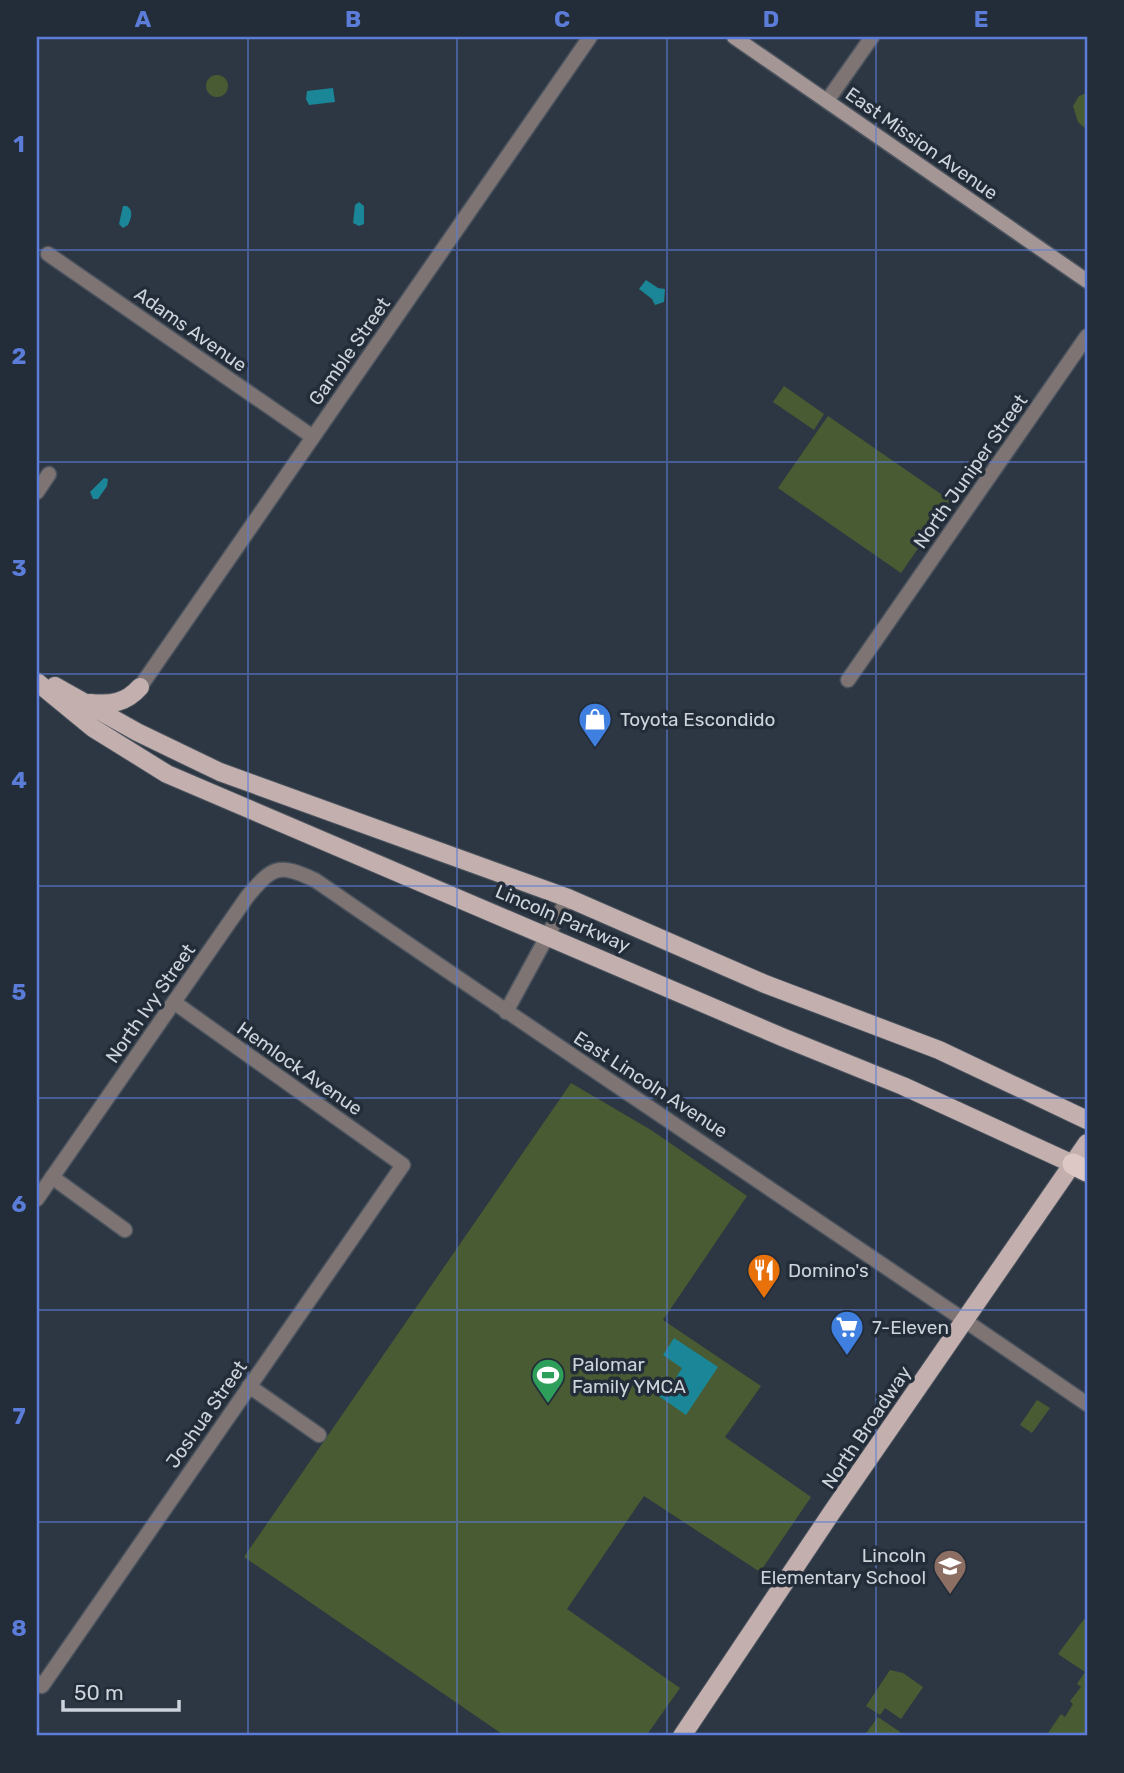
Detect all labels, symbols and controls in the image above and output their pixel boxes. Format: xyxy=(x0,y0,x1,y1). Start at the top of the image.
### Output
text: A xyxy=(135,5,152,33)
text: B xyxy=(345,5,361,33)
text: C xyxy=(554,5,570,33)
text: D xyxy=(763,5,779,33)
text: E xyxy=(974,5,988,33)
street label: East Mission Avenue xyxy=(841,82,1002,205)
text: 1 xyxy=(13,130,25,158)
street label: Adams Avenue xyxy=(130,282,251,377)
street label: Gamble Street xyxy=(304,292,395,410)
text: 2 xyxy=(12,342,26,370)
street label: North Juniper Street xyxy=(909,389,1033,553)
text: 3 xyxy=(11,554,27,582)
shop icon: Toyota Escondido xyxy=(576,700,614,749)
place label: Toyota Escondido xyxy=(620,708,775,731)
text: 4 xyxy=(11,766,27,794)
street label: Lincoln Parkway xyxy=(492,880,634,957)
street label: North Ivy Street xyxy=(101,939,200,1067)
text: 5 xyxy=(12,978,27,1006)
street label: Hemlock Avenue xyxy=(233,1017,367,1120)
street label: East Lincoln Avenue xyxy=(569,1026,732,1143)
text: 6 xyxy=(12,1190,27,1218)
restaurant icon: Domino's xyxy=(745,1251,783,1300)
place label: Domino's xyxy=(788,1259,869,1282)
supermarket icon: 7-Eleven xyxy=(828,1308,866,1357)
place label: 7-Eleven xyxy=(872,1316,949,1339)
place label: Palomar Family YMCA xyxy=(572,1353,686,1398)
street label: Joshua Street xyxy=(161,1356,252,1472)
sports icon: Palomar Family YMCA xyxy=(529,1356,567,1405)
street label: North Broadway xyxy=(817,1362,916,1493)
text: 7 xyxy=(12,1402,26,1430)
place label: Lincoln Elementary School xyxy=(760,1544,926,1589)
school or university icon: Lincoln Elementary School xyxy=(931,1547,969,1596)
text: 8 xyxy=(11,1614,27,1642)
scale bar xyxy=(63,1668,178,1712)
text: 50 m xyxy=(74,1680,124,1705)

